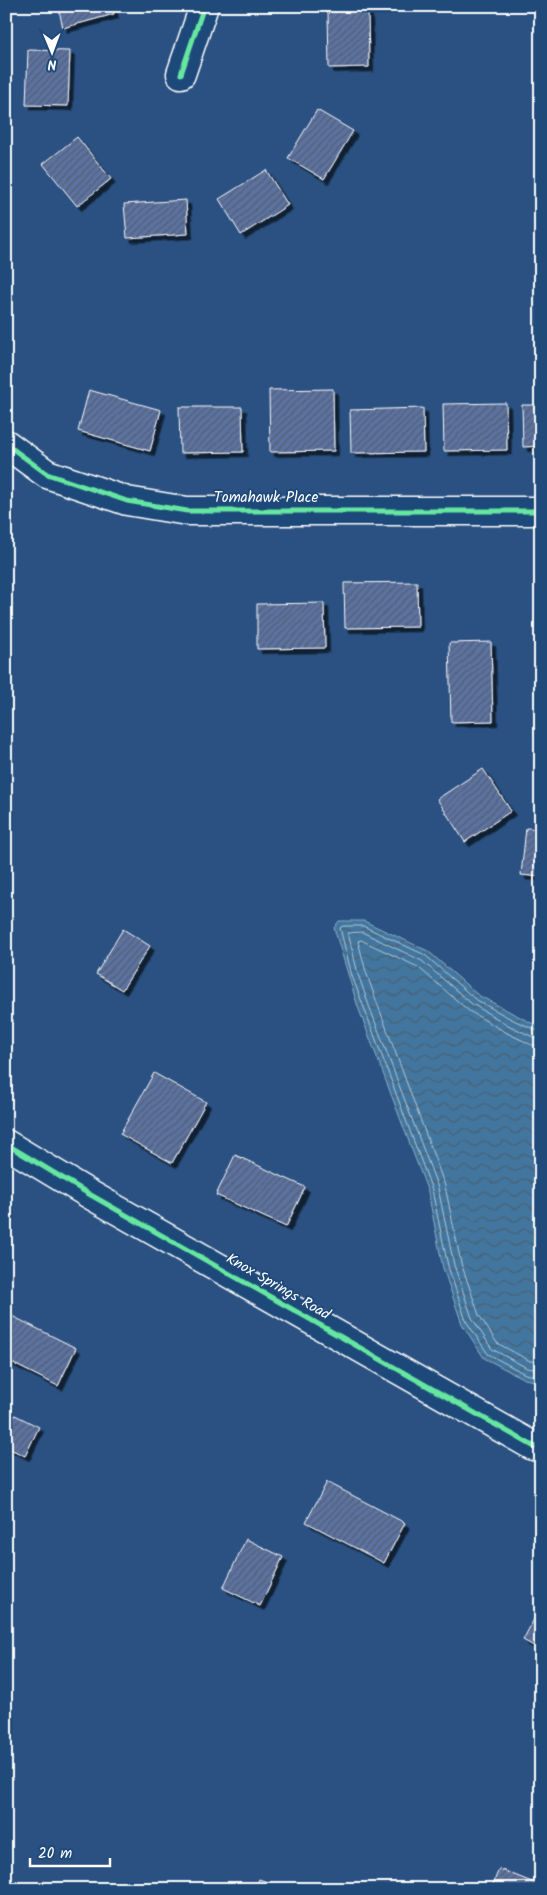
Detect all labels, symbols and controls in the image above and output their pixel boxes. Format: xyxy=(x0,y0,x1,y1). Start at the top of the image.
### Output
north arrow xyxy=(28,28,78,78)
text: N xyxy=(47,53,57,75)
street label: Tomahawk Place xyxy=(214,486,318,510)
street label: Knox Springs Road xyxy=(221,1247,335,1327)
scale bar xyxy=(30,1835,110,1867)
text: 20 m xyxy=(38,1842,72,1866)

